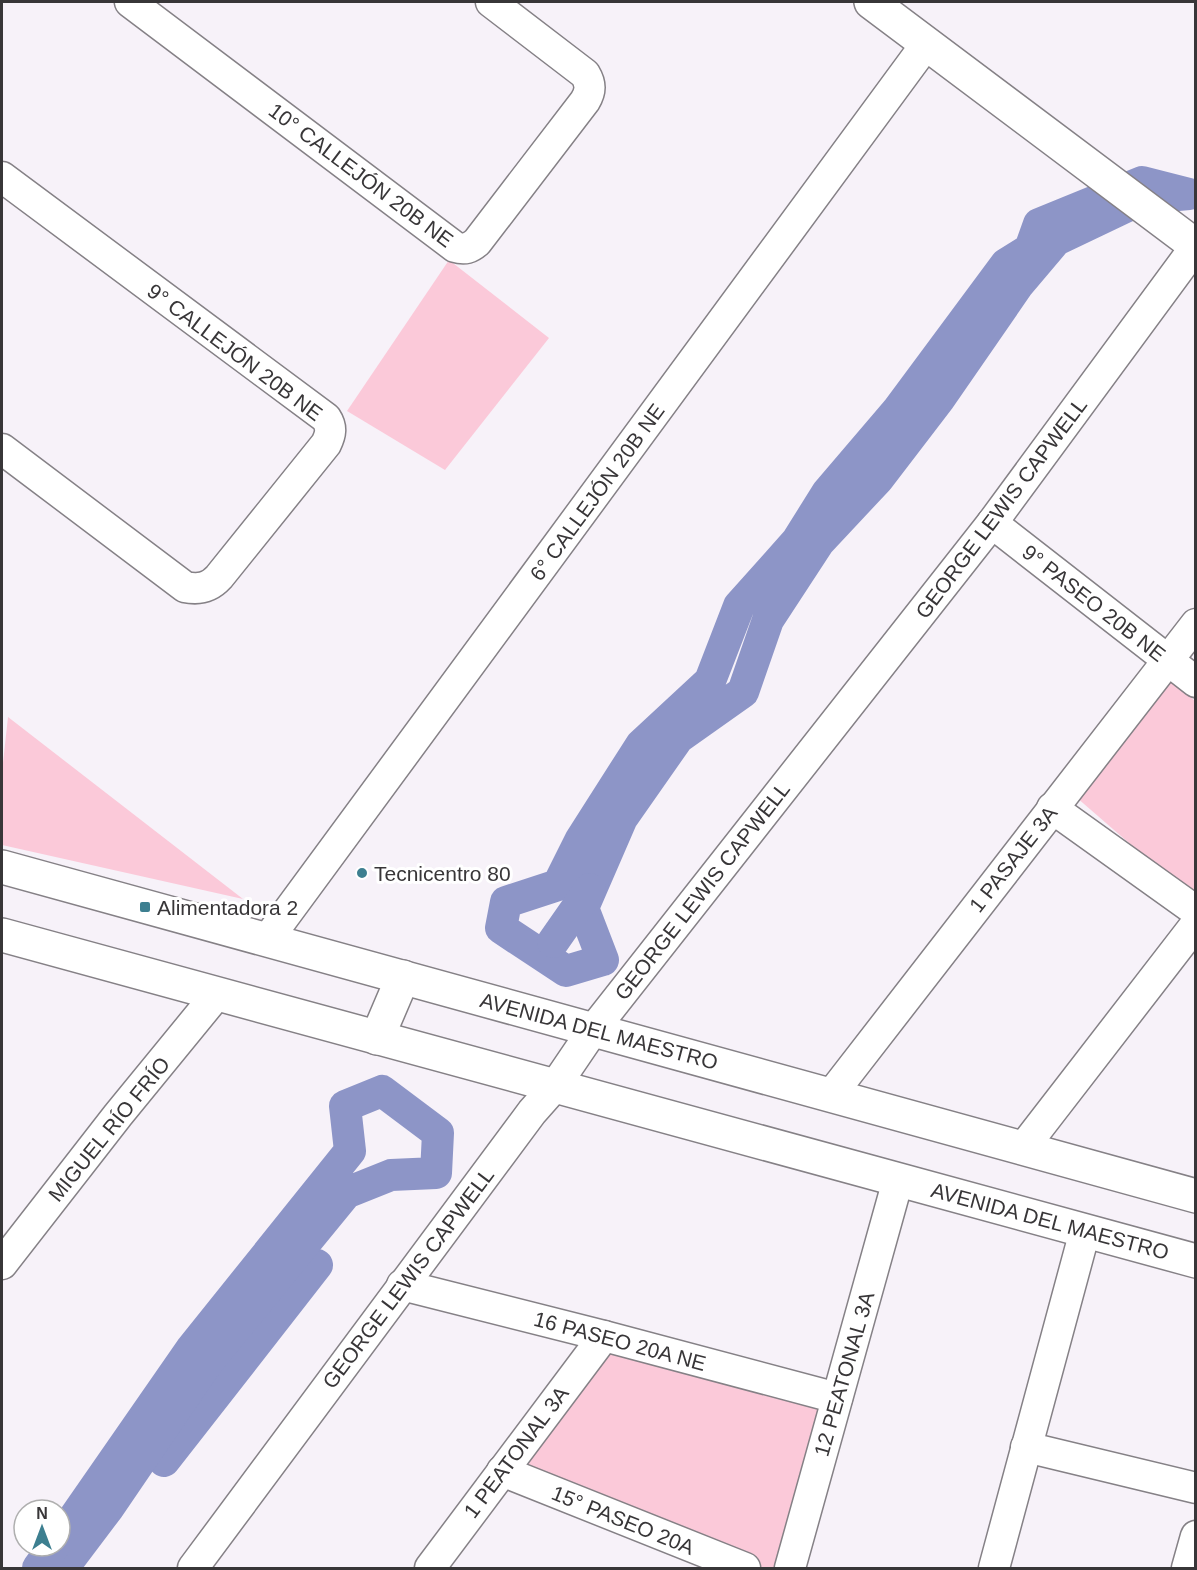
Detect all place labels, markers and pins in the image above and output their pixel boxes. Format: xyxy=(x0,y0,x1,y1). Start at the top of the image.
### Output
place label: Tecnicentro 80 xyxy=(374,862,511,885)
marker: Tecnicentro 80 xyxy=(355,866,369,880)
place label: Alimentadora 2 xyxy=(157,896,298,919)
marker: Alimentadora 2 xyxy=(138,900,152,914)

